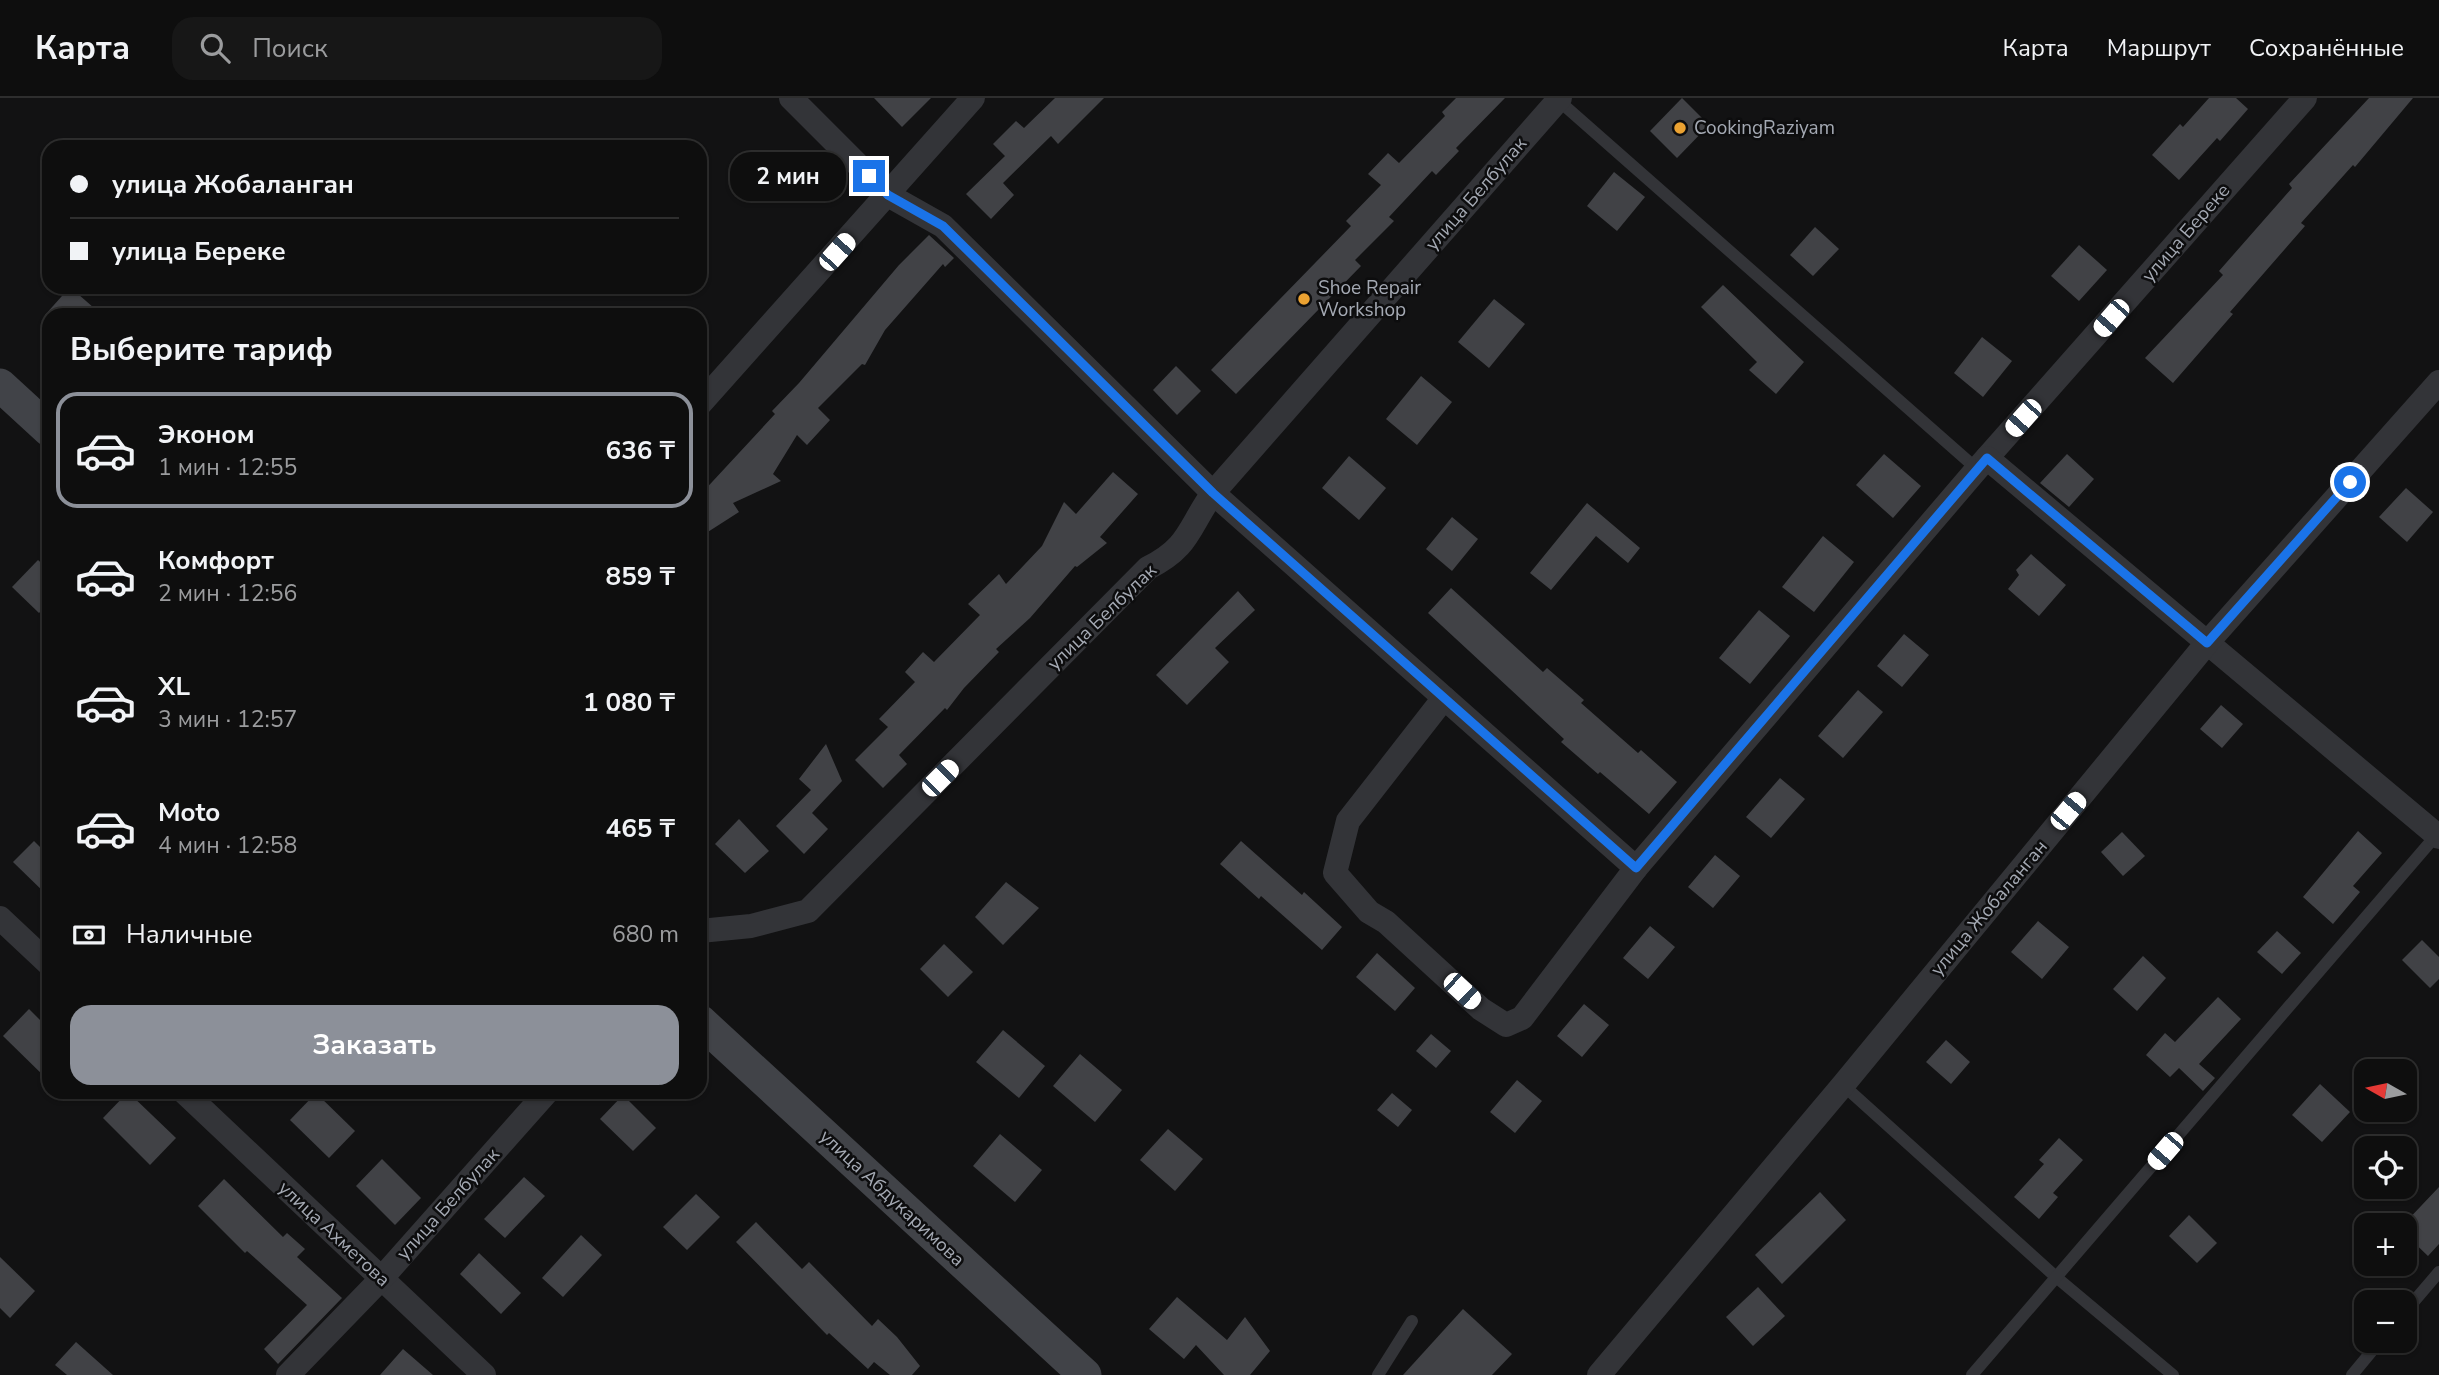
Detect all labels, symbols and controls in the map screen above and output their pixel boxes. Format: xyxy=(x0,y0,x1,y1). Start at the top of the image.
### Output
search box xyxy=(172,17,662,80)
text: Карта xyxy=(35,26,130,71)
icon: search xyxy=(196,29,234,67)
text: Поиск xyxy=(252,31,328,66)
text: Карта xyxy=(2003,32,2069,64)
text: Маршрут xyxy=(2107,32,2211,64)
text: Сохранённые xyxy=(2249,32,2404,64)
place label: CookingRaziyam xyxy=(1694,115,1835,141)
marker: CookingRaziyam xyxy=(1672,120,1688,136)
street label: улица Белбулак xyxy=(1419,132,1533,256)
callout: 2 мин xyxy=(729,152,844,200)
route end xyxy=(853,160,885,192)
text: 2 мин xyxy=(756,161,820,192)
text: улица Жобаланган xyxy=(112,167,354,202)
street label: улица Береке xyxy=(2136,178,2236,288)
car xyxy=(816,229,859,275)
text: улица Береке xyxy=(112,234,286,269)
place label: Shoe Repair Workshop xyxy=(1318,275,1421,323)
marker: Shoe Repair Workshop xyxy=(1296,291,1312,307)
car xyxy=(2090,295,2133,341)
text: Выберите тариф xyxy=(70,328,333,371)
car xyxy=(2002,395,2045,441)
text: Эконом xyxy=(158,417,255,452)
icon: car xyxy=(74,419,137,482)
text: 636 ₸ xyxy=(606,433,675,468)
text: 1 мин · 12:55 xyxy=(158,452,297,483)
route start xyxy=(2334,466,2366,498)
text: Комфорт xyxy=(158,543,274,578)
icon: car xyxy=(74,545,137,608)
street label: улица Белбулак xyxy=(1042,558,1162,676)
text: 859 ₸ xyxy=(606,559,675,594)
text: 2 мин · 12:56 xyxy=(158,578,297,609)
text: XL xyxy=(158,669,190,704)
icon: car xyxy=(74,671,137,734)
text: 1 080 ₸ xyxy=(583,685,675,720)
text: 3 мин · 12:57 xyxy=(158,704,297,735)
car xyxy=(918,756,963,800)
car xyxy=(2047,788,2090,834)
text: Moto xyxy=(158,795,220,830)
icon: car xyxy=(74,797,137,860)
text: 465 ₸ xyxy=(606,811,675,846)
text: 4 мин · 12:58 xyxy=(158,830,297,861)
street label: улица Жобаланган xyxy=(1924,835,2054,981)
icon: cash xyxy=(70,916,108,954)
text: Наличные xyxy=(126,917,253,952)
text: 680 m xyxy=(612,919,679,950)
car xyxy=(1440,969,1485,1013)
button: Заказать xyxy=(70,1005,679,1085)
north arrow xyxy=(2354,1059,2417,1122)
map controls xyxy=(2354,1059,2417,1353)
street label: улица Абдукаримова xyxy=(814,1124,970,1272)
car xyxy=(2144,1128,2187,1174)
button: locate xyxy=(2354,1136,2417,1199)
street label: улица Белбулак xyxy=(391,1142,505,1266)
street label: улица Ахметова xyxy=(272,1175,396,1293)
button: + xyxy=(2354,1213,2417,1276)
button: − xyxy=(2354,1290,2417,1353)

